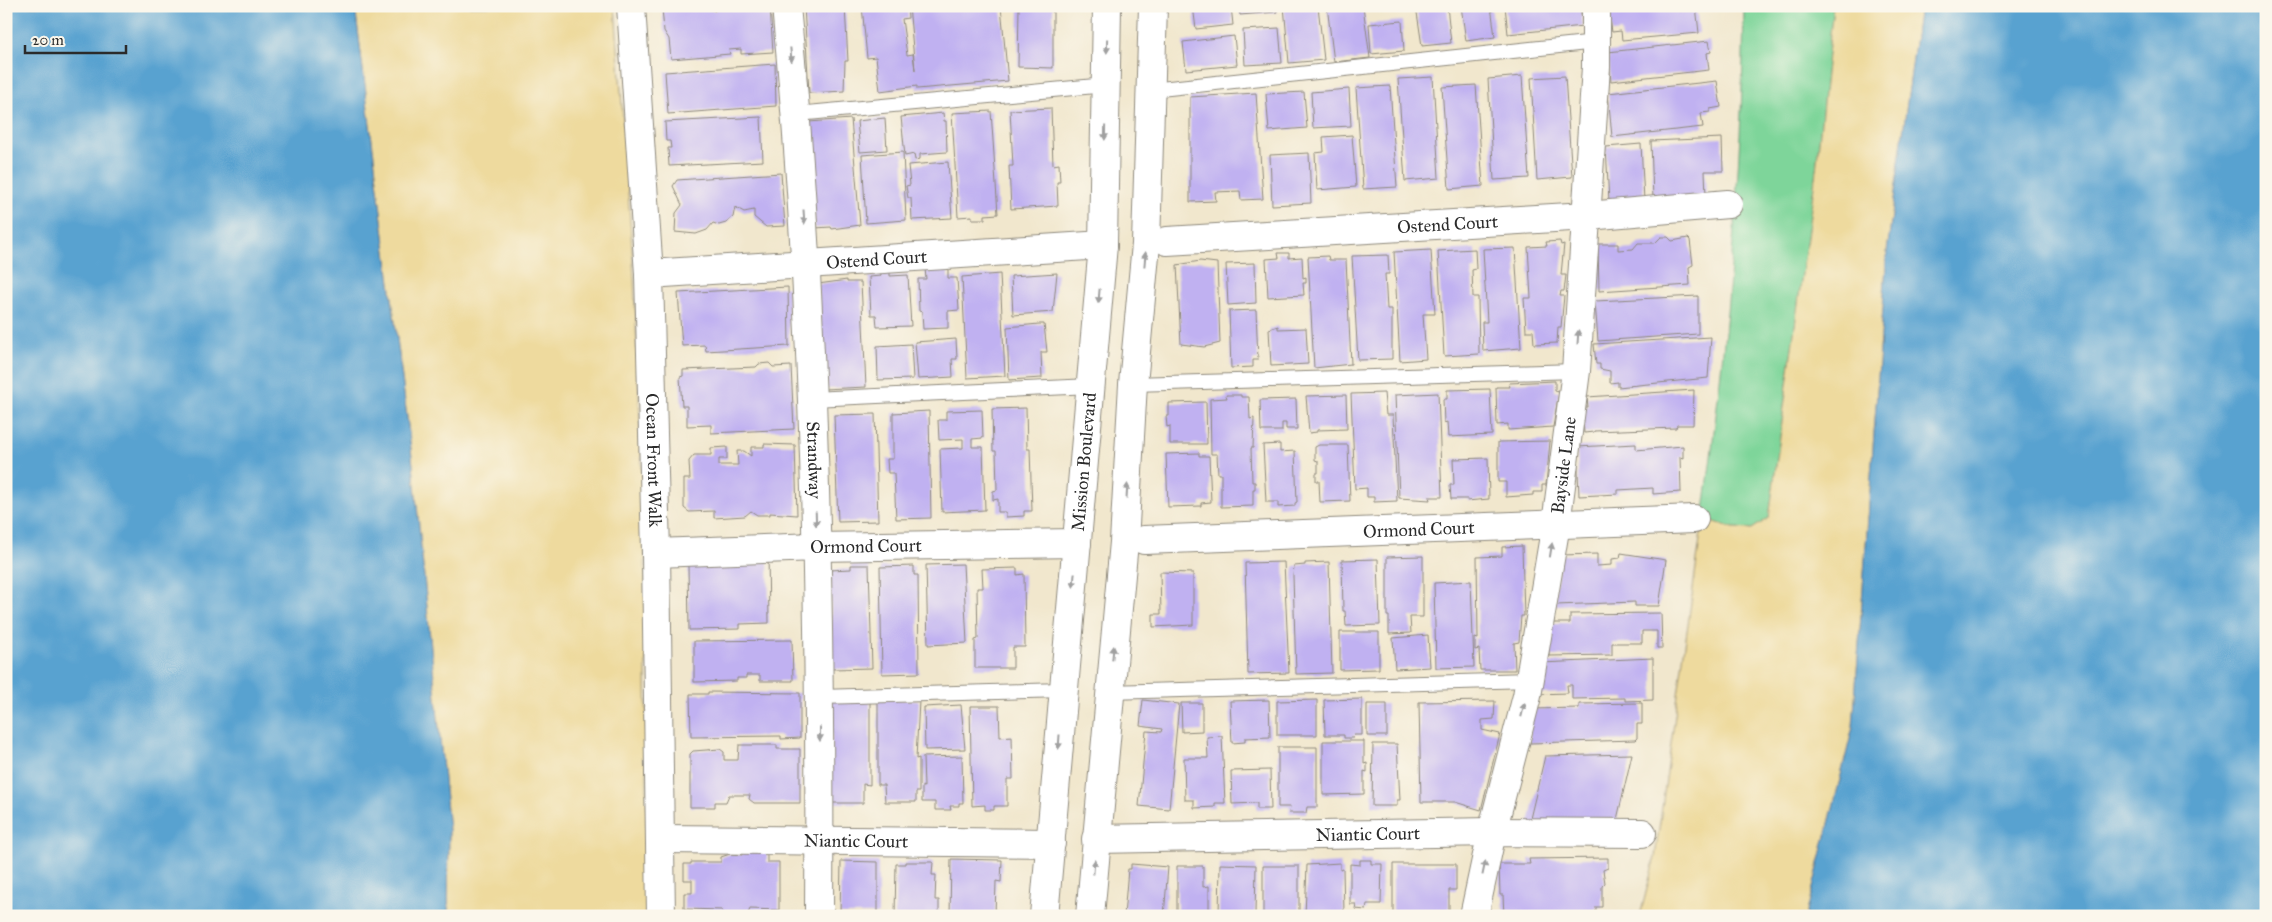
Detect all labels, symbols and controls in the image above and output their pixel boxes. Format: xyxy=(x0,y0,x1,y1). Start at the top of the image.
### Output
scale bar xyxy=(25,22,126,54)
text: 20 m xyxy=(32,31,64,49)
one-way arrow xyxy=(1102,38,1110,54)
one-way arrow xyxy=(787,47,795,63)
one-way arrow xyxy=(1101,126,1109,142)
one-way arrow xyxy=(800,209,808,225)
street label: Ostend Court xyxy=(1396,210,1499,238)
street label: Ostend Court xyxy=(825,245,928,274)
one-way arrow xyxy=(1141,251,1149,267)
one-way arrow xyxy=(1095,288,1103,304)
one-way arrow xyxy=(1575,329,1583,345)
street label: Mission Boulevard xyxy=(1067,391,1101,532)
street label: Ocean Front Walk xyxy=(641,393,666,528)
street label: Bayside Lane xyxy=(1546,415,1581,515)
street label: Strandway xyxy=(802,421,826,500)
one-way arrow xyxy=(1123,483,1131,499)
one-way arrow xyxy=(812,511,820,527)
street label: Ormond Court xyxy=(1363,516,1476,543)
street label: Ormond Court xyxy=(810,534,923,558)
one-way arrow xyxy=(1548,542,1556,558)
one-way arrow xyxy=(1069,572,1077,588)
one-way arrow xyxy=(1109,645,1117,661)
one-way arrow xyxy=(1519,703,1527,718)
one-way arrow xyxy=(816,726,824,742)
one-way arrow xyxy=(1055,734,1063,750)
street label: Niantic Court xyxy=(1316,822,1421,846)
street label: Niantic Court xyxy=(804,829,909,853)
one-way arrow xyxy=(1090,859,1098,875)
one-way arrow xyxy=(1481,860,1489,876)

